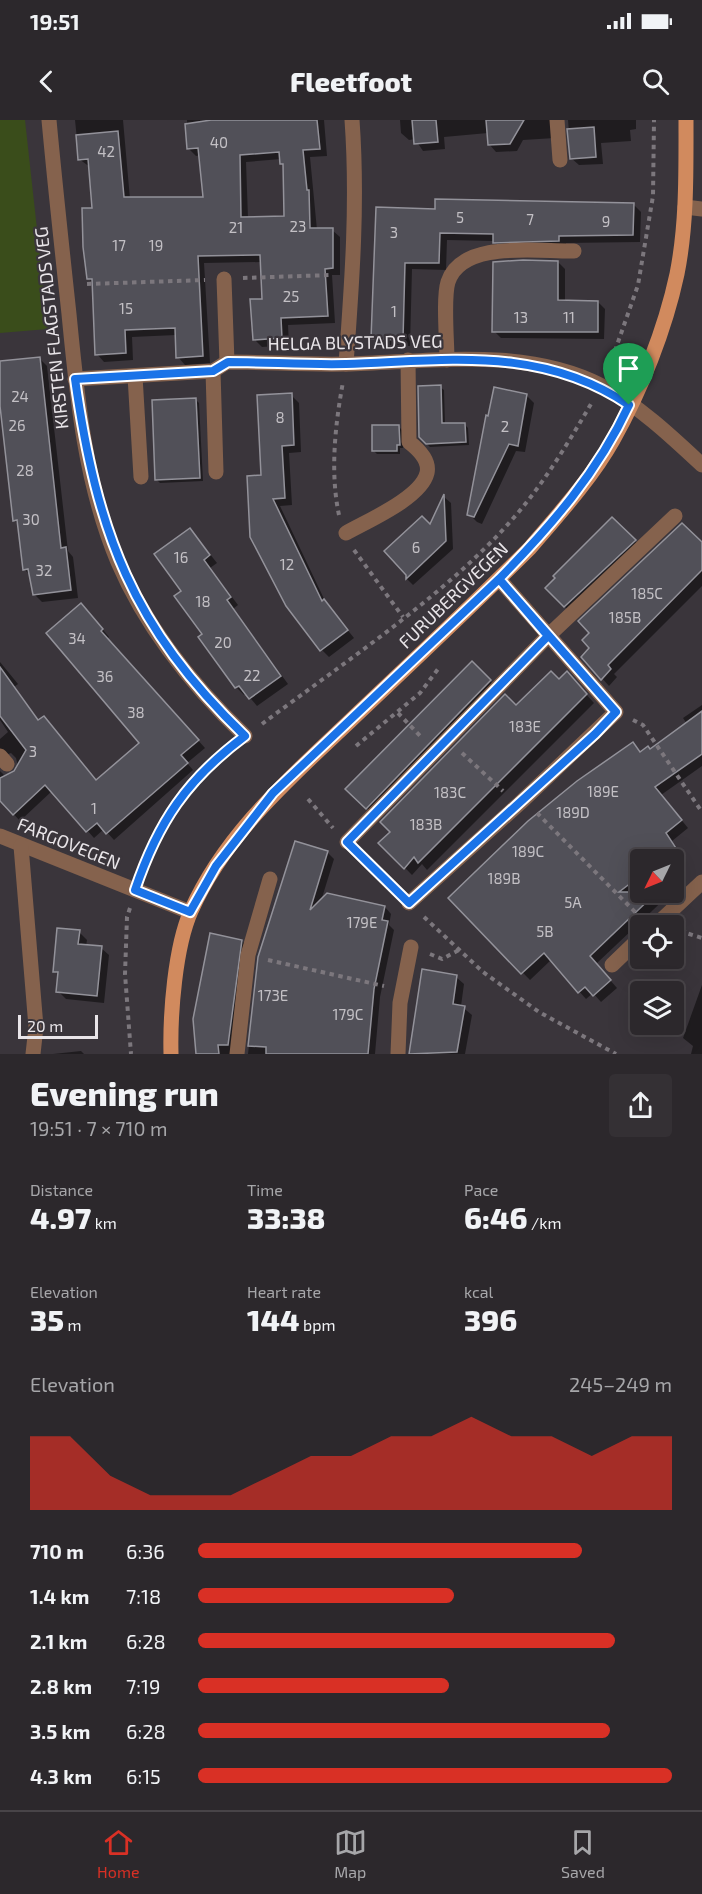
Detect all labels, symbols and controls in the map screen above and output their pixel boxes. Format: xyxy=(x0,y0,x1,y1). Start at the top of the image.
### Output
text: 19:51 xyxy=(30,8,80,34)
icon: back xyxy=(30,65,63,98)
text: Fleetfoot xyxy=(290,65,412,97)
icon: search xyxy=(639,65,672,98)
house number: 40 xyxy=(210,133,228,151)
house number: 42 xyxy=(97,142,115,160)
house number: 5 xyxy=(456,208,464,226)
house number: 7 xyxy=(526,210,534,228)
house number: 9 xyxy=(602,212,610,230)
house number: 23 xyxy=(290,217,306,235)
house number: 21 xyxy=(229,218,243,236)
house number: 3 xyxy=(390,223,398,241)
street label: KIRSTEN FLAGSTADS VEG xyxy=(29,226,73,430)
house number: 17 xyxy=(112,236,126,254)
house number: 19 xyxy=(149,236,163,254)
house number: 25 xyxy=(283,287,299,305)
house number: 15 xyxy=(119,299,133,317)
house number: 1 xyxy=(391,302,397,320)
house number: 13 xyxy=(514,308,528,326)
house number: 11 xyxy=(563,308,575,326)
street label: HELGA BLYSTADS VEG xyxy=(268,329,442,355)
pin xyxy=(603,343,654,405)
icon: arrive xyxy=(612,352,645,385)
house number: 24 xyxy=(11,387,29,405)
house number: 8 xyxy=(275,408,285,426)
house number: 26 xyxy=(8,416,26,434)
house number: 2 xyxy=(501,417,509,435)
house number: 28 xyxy=(16,461,34,479)
house number: 30 xyxy=(22,510,40,528)
street label: FURUBERGVEGEN xyxy=(394,537,512,653)
house number: 6 xyxy=(412,538,420,556)
house number: 16 xyxy=(174,548,188,566)
house number: 12 xyxy=(280,555,294,573)
house number: 32 xyxy=(36,561,52,579)
house number: 185C xyxy=(631,584,663,602)
house number: 18 xyxy=(195,592,211,610)
house number: 185B xyxy=(609,608,641,626)
house number: 34 xyxy=(68,629,86,647)
house number: 20 xyxy=(214,633,232,651)
house number: 22 xyxy=(244,666,260,684)
house number: 36 xyxy=(97,667,113,685)
house number: 38 xyxy=(127,703,145,721)
house number: 183E xyxy=(509,717,541,735)
house number: 3 xyxy=(29,742,37,760)
house number: 189E xyxy=(587,782,619,800)
house number: 183C xyxy=(434,783,466,801)
house number: 1 xyxy=(91,799,97,817)
house number: 189D xyxy=(556,803,590,821)
street label: FARGOVEGEN xyxy=(14,812,124,874)
house number: 183B xyxy=(410,815,442,833)
house number: 189C xyxy=(512,842,545,860)
north arrow xyxy=(630,849,684,903)
map controls xyxy=(630,849,684,1035)
house number: 189B xyxy=(488,869,520,887)
house number: 5A xyxy=(564,893,582,911)
house number: 179E xyxy=(347,913,377,931)
button: locate xyxy=(630,915,684,969)
house number: 5B xyxy=(536,922,554,940)
button: layers xyxy=(630,981,684,1035)
house number: 173E xyxy=(258,986,288,1004)
house number: 179C xyxy=(333,1005,364,1023)
scale bar xyxy=(18,1012,98,1040)
text: 20 m xyxy=(27,1016,63,1035)
text: Evening run xyxy=(30,1073,219,1113)
button: share xyxy=(609,1074,672,1137)
text: 19:51 · 7 × 710 m xyxy=(30,1116,168,1140)
text: Distance xyxy=(30,1180,93,1199)
text: Time xyxy=(247,1180,283,1199)
text: Pace xyxy=(464,1180,498,1199)
text: 4.97 xyxy=(30,1199,91,1235)
text: 33:38 xyxy=(247,1199,326,1235)
text: 6:46 xyxy=(464,1199,528,1235)
text: km xyxy=(91,1213,117,1232)
text: /km xyxy=(528,1213,562,1232)
text: Elevation xyxy=(30,1282,98,1301)
text: Heart rate xyxy=(247,1282,321,1301)
text: kcal xyxy=(464,1282,493,1301)
text: 35 xyxy=(30,1301,64,1337)
text: 144 xyxy=(247,1301,299,1337)
text: 396 xyxy=(464,1301,517,1337)
text: m xyxy=(64,1315,82,1334)
text: bpm xyxy=(299,1315,335,1334)
text: Elevation xyxy=(30,1372,115,1396)
text: 245–249 m xyxy=(569,1372,672,1396)
text: 710 m xyxy=(30,1539,84,1563)
text: 6:36 xyxy=(126,1539,165,1563)
text: 1.4 km xyxy=(30,1584,89,1608)
text: 7:18 xyxy=(126,1584,161,1608)
text: 2.1 km xyxy=(30,1629,87,1653)
text: 6:28 xyxy=(126,1629,166,1653)
text: 2.8 km xyxy=(30,1674,92,1698)
text: 7:19 xyxy=(126,1674,160,1698)
text: 3.5 km xyxy=(30,1719,90,1743)
text: 6:28 xyxy=(126,1719,166,1743)
text: 4.3 km xyxy=(30,1764,92,1788)
text: 6:15 xyxy=(126,1764,161,1788)
tab: Home xyxy=(97,1826,140,1881)
tab: Map xyxy=(334,1826,367,1881)
tab: Saved xyxy=(561,1826,605,1881)

